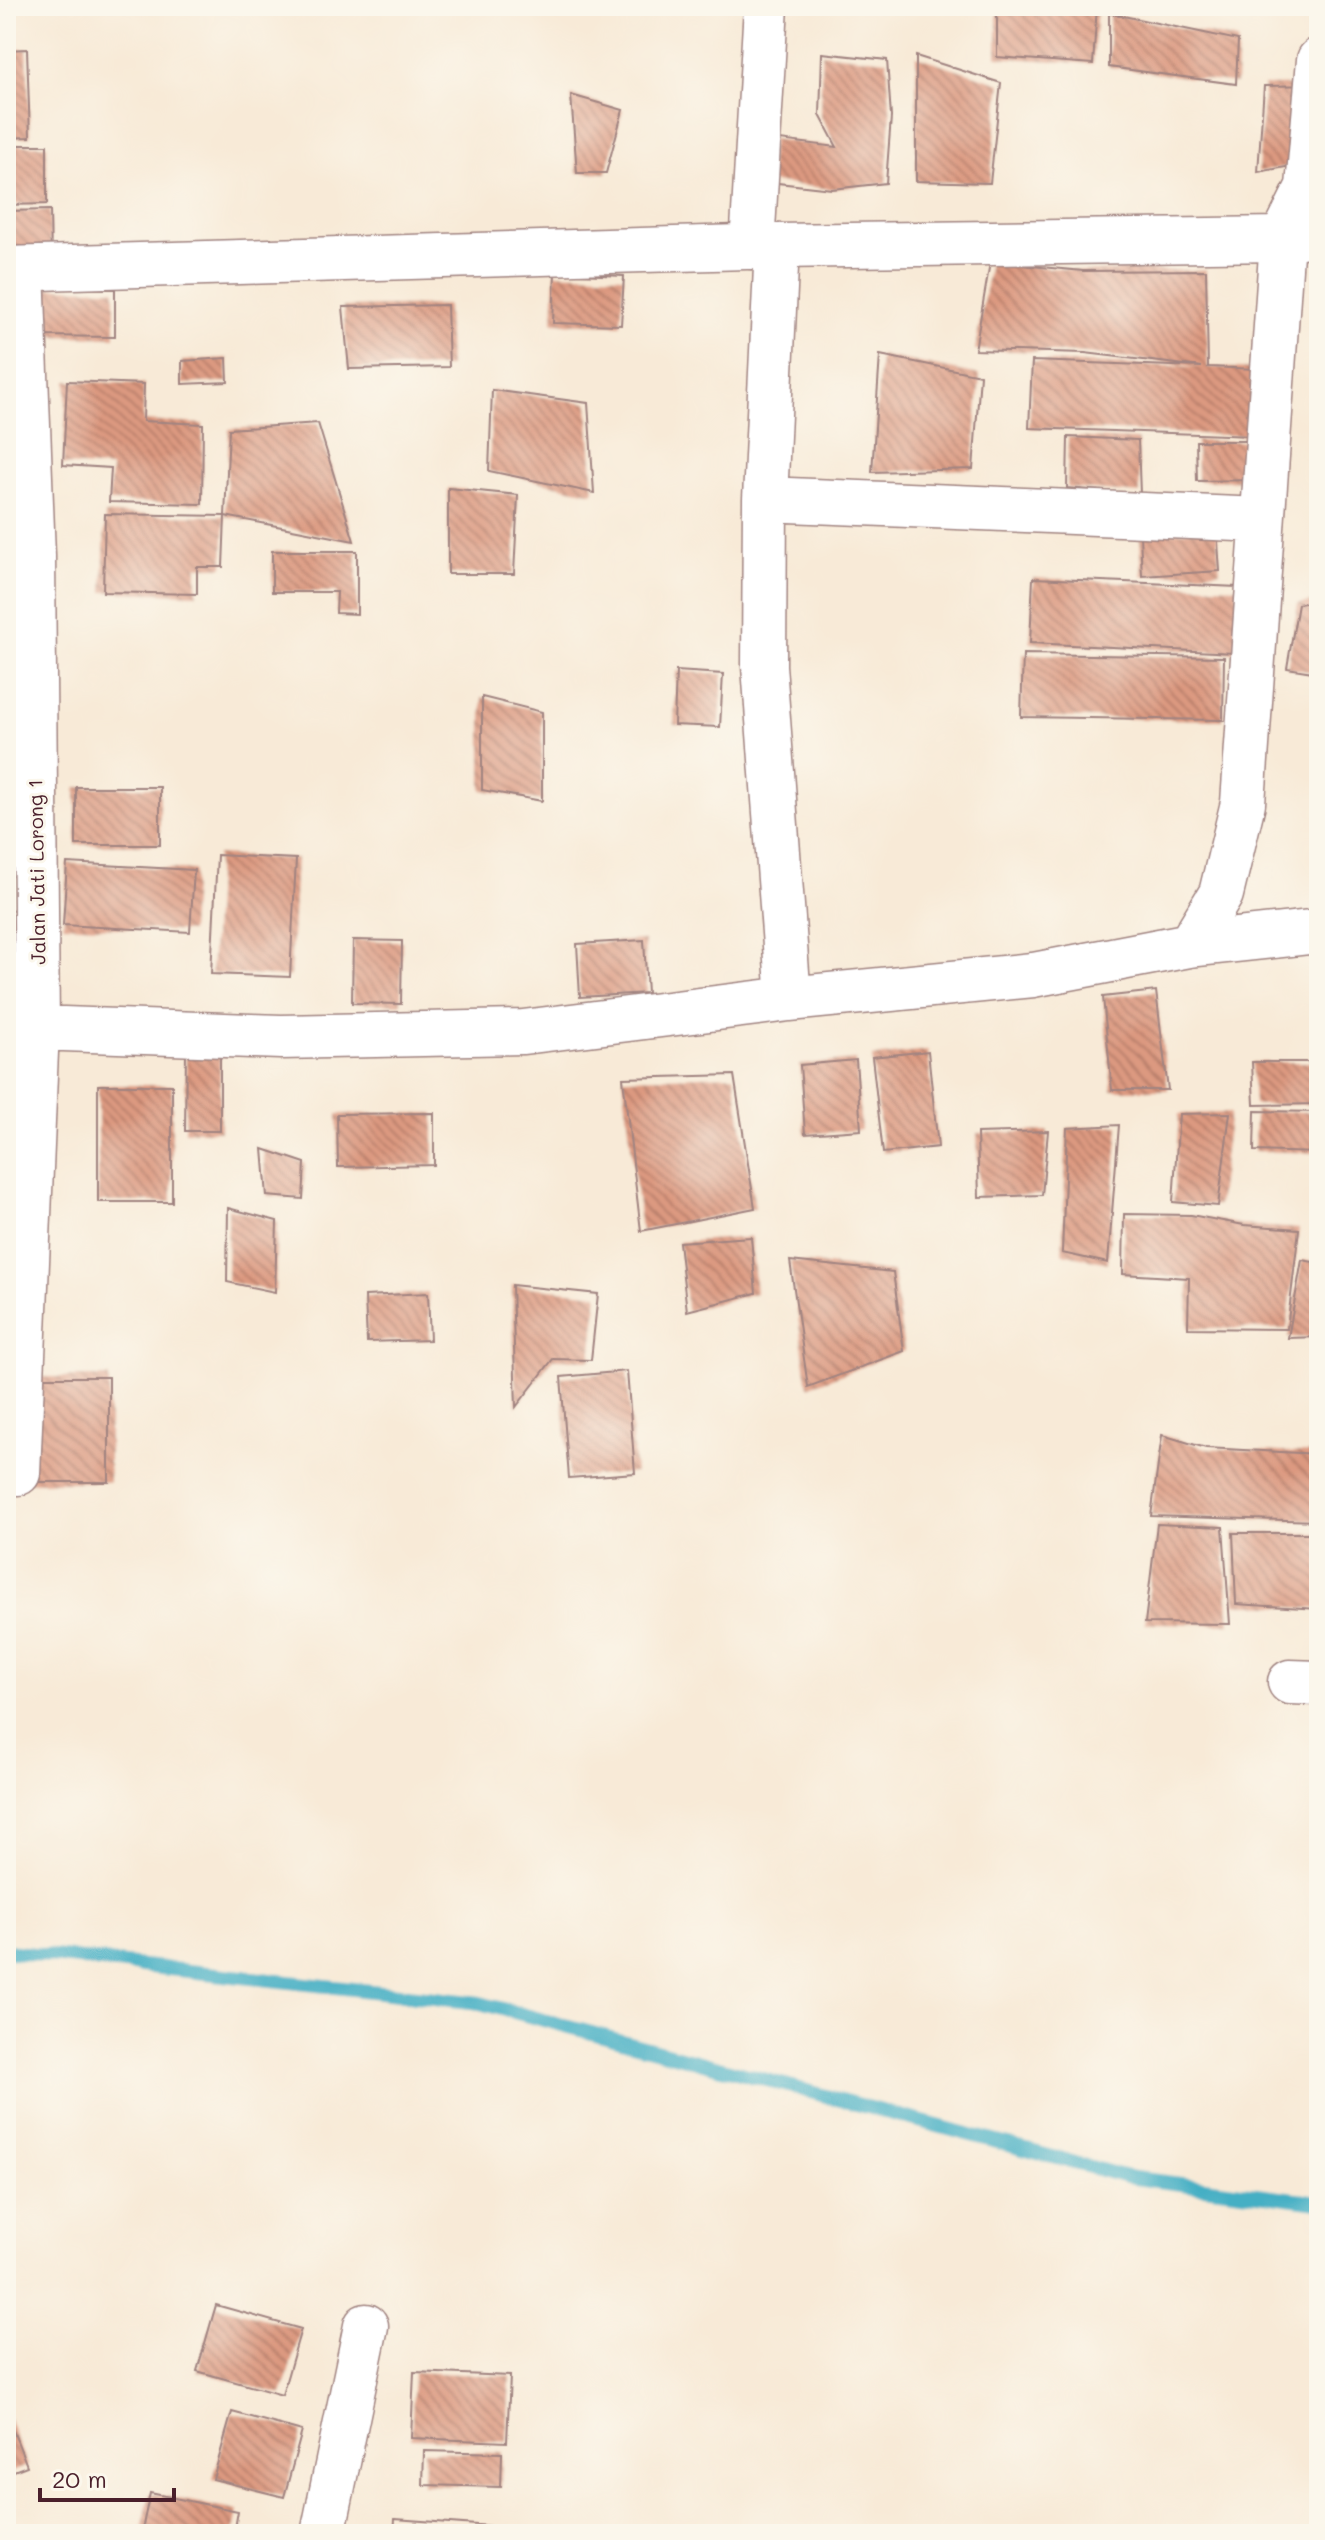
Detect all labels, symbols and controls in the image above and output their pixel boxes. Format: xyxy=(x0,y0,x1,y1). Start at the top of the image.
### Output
street label: Jalan Jati Lorong 1 xyxy=(21,779,51,965)
scale bar xyxy=(40,2452,174,2502)
text: 20 m xyxy=(52,2463,107,2494)

